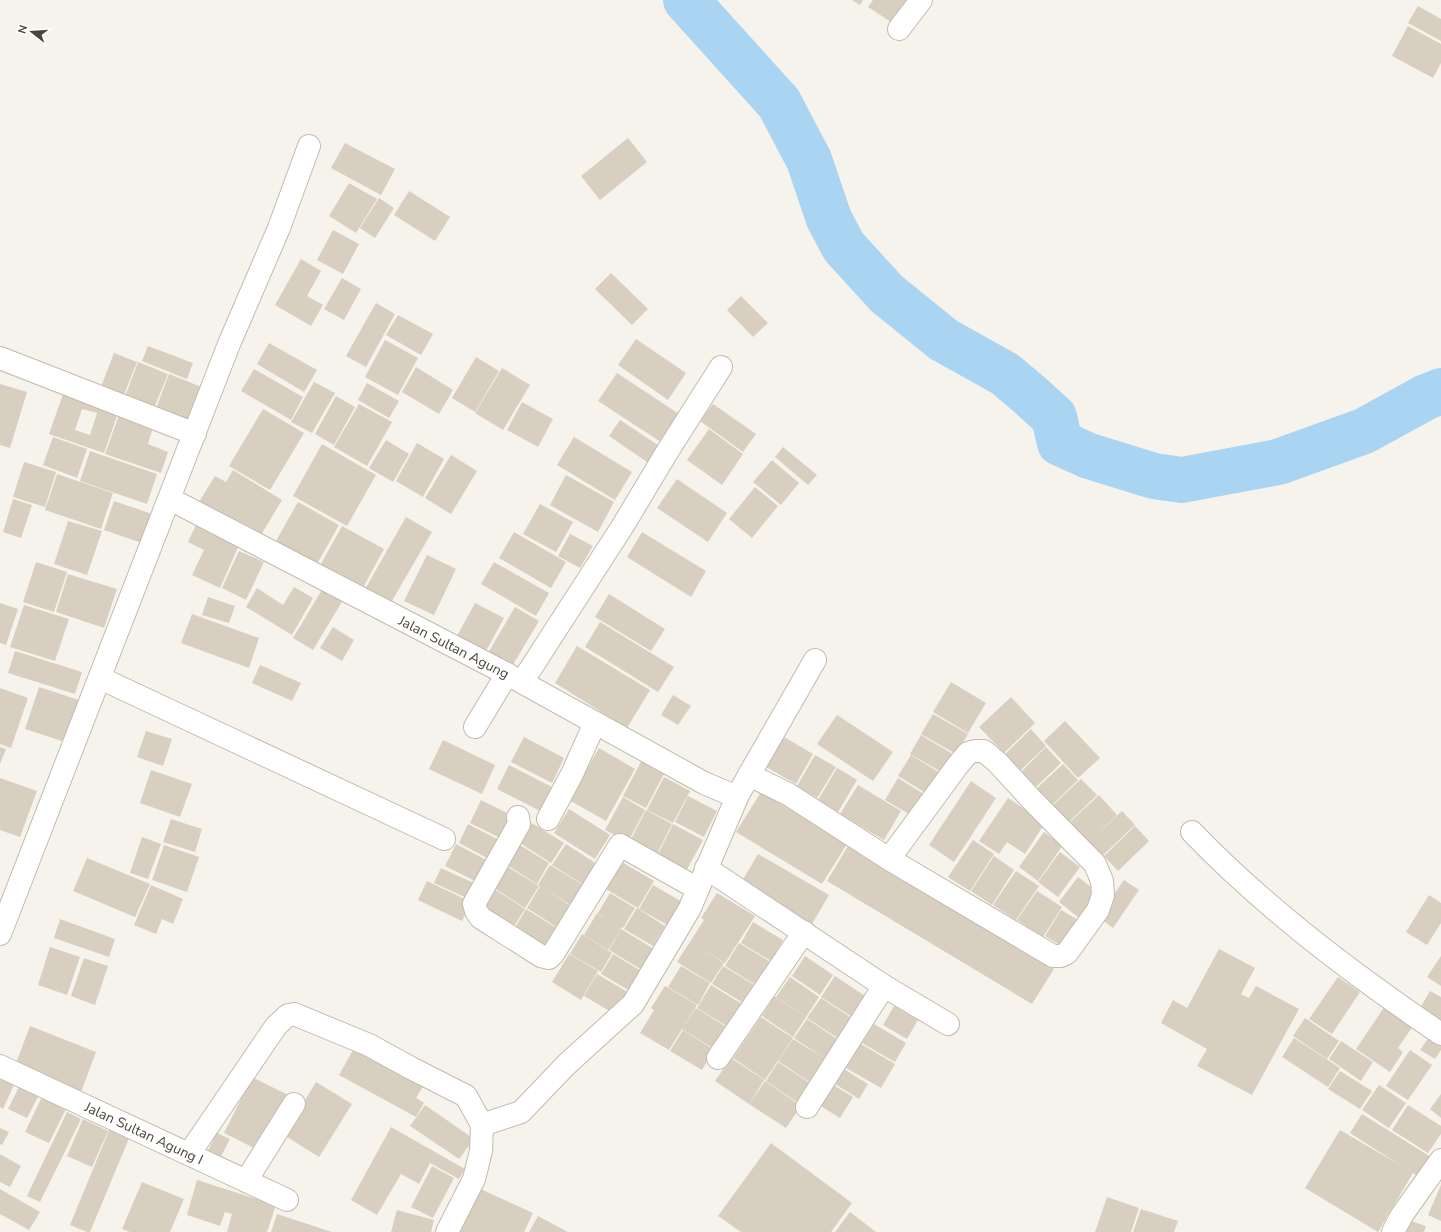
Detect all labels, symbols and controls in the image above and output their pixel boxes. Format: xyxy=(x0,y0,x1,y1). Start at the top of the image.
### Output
north arrow xyxy=(12,12,52,52)
text: N xyxy=(15,23,31,35)
street label: Jalan Sultan Agung xyxy=(394,611,512,684)
street label: Jalan Sultan Agung I xyxy=(80,1097,206,1169)

